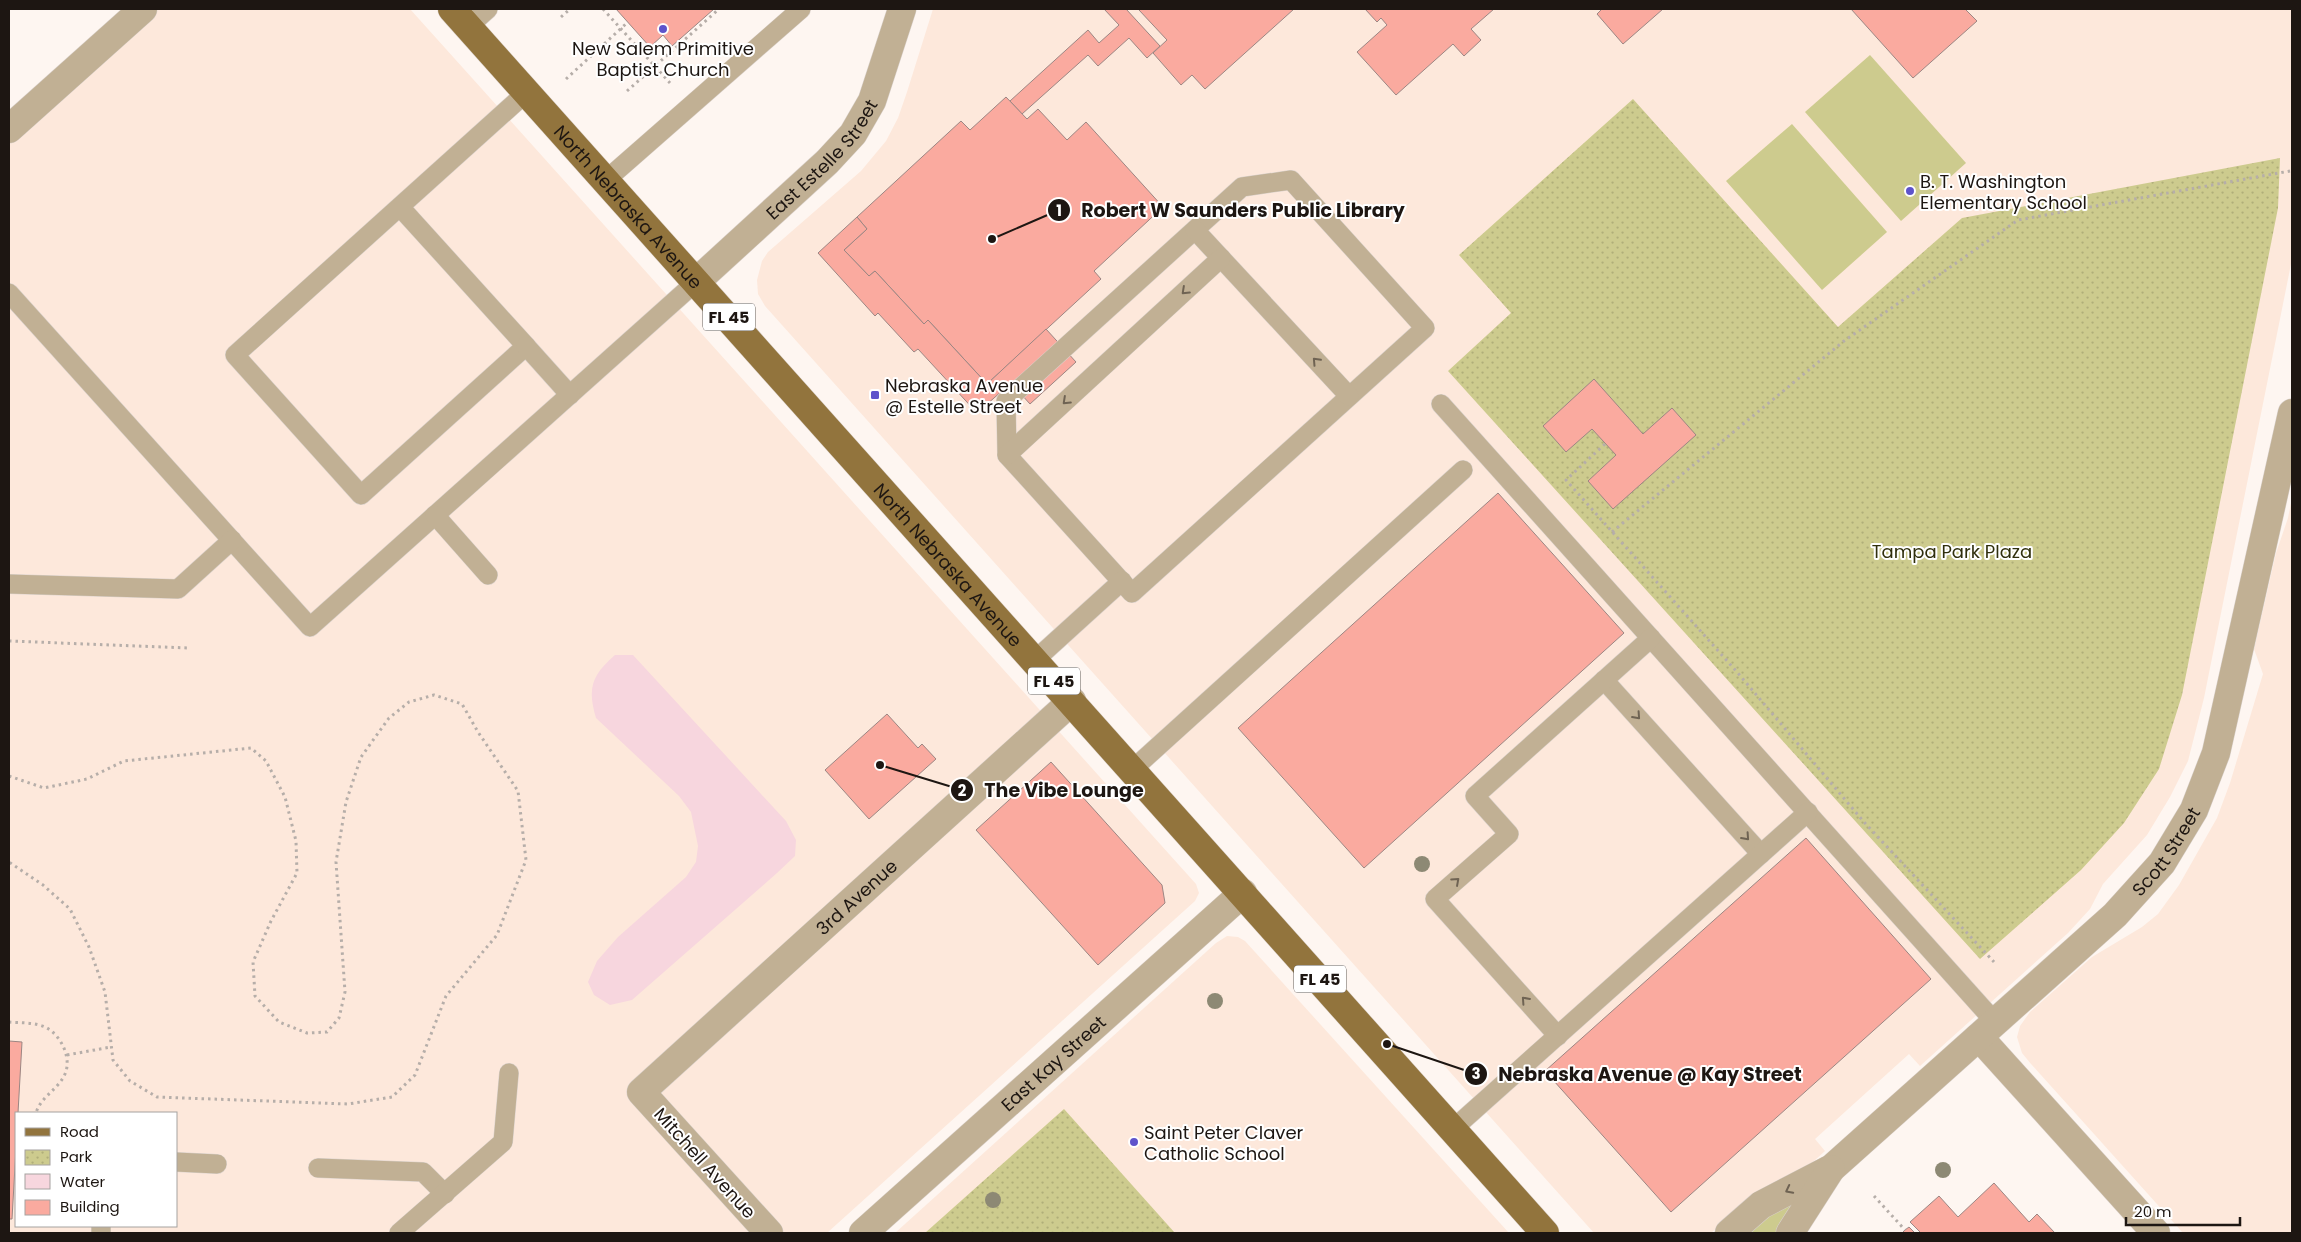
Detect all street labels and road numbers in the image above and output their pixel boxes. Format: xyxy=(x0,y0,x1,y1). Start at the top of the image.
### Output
street label: East Estelle Street xyxy=(760,94,883,225)
street label: North Nebraska Avenue xyxy=(549,119,708,294)
road number: FL 45 xyxy=(703,304,755,330)
street label: North Nebraska Avenue xyxy=(868,477,1028,652)
road number: FL 45 xyxy=(1028,668,1080,694)
street label: Scott Street xyxy=(2126,802,2206,901)
street label: 3rd Avenue xyxy=(810,853,902,940)
road number: FL 45 xyxy=(1294,966,1346,992)
street label: East Kay Street xyxy=(995,1009,1111,1117)
street label: Mitchell Avenue xyxy=(648,1102,762,1224)

